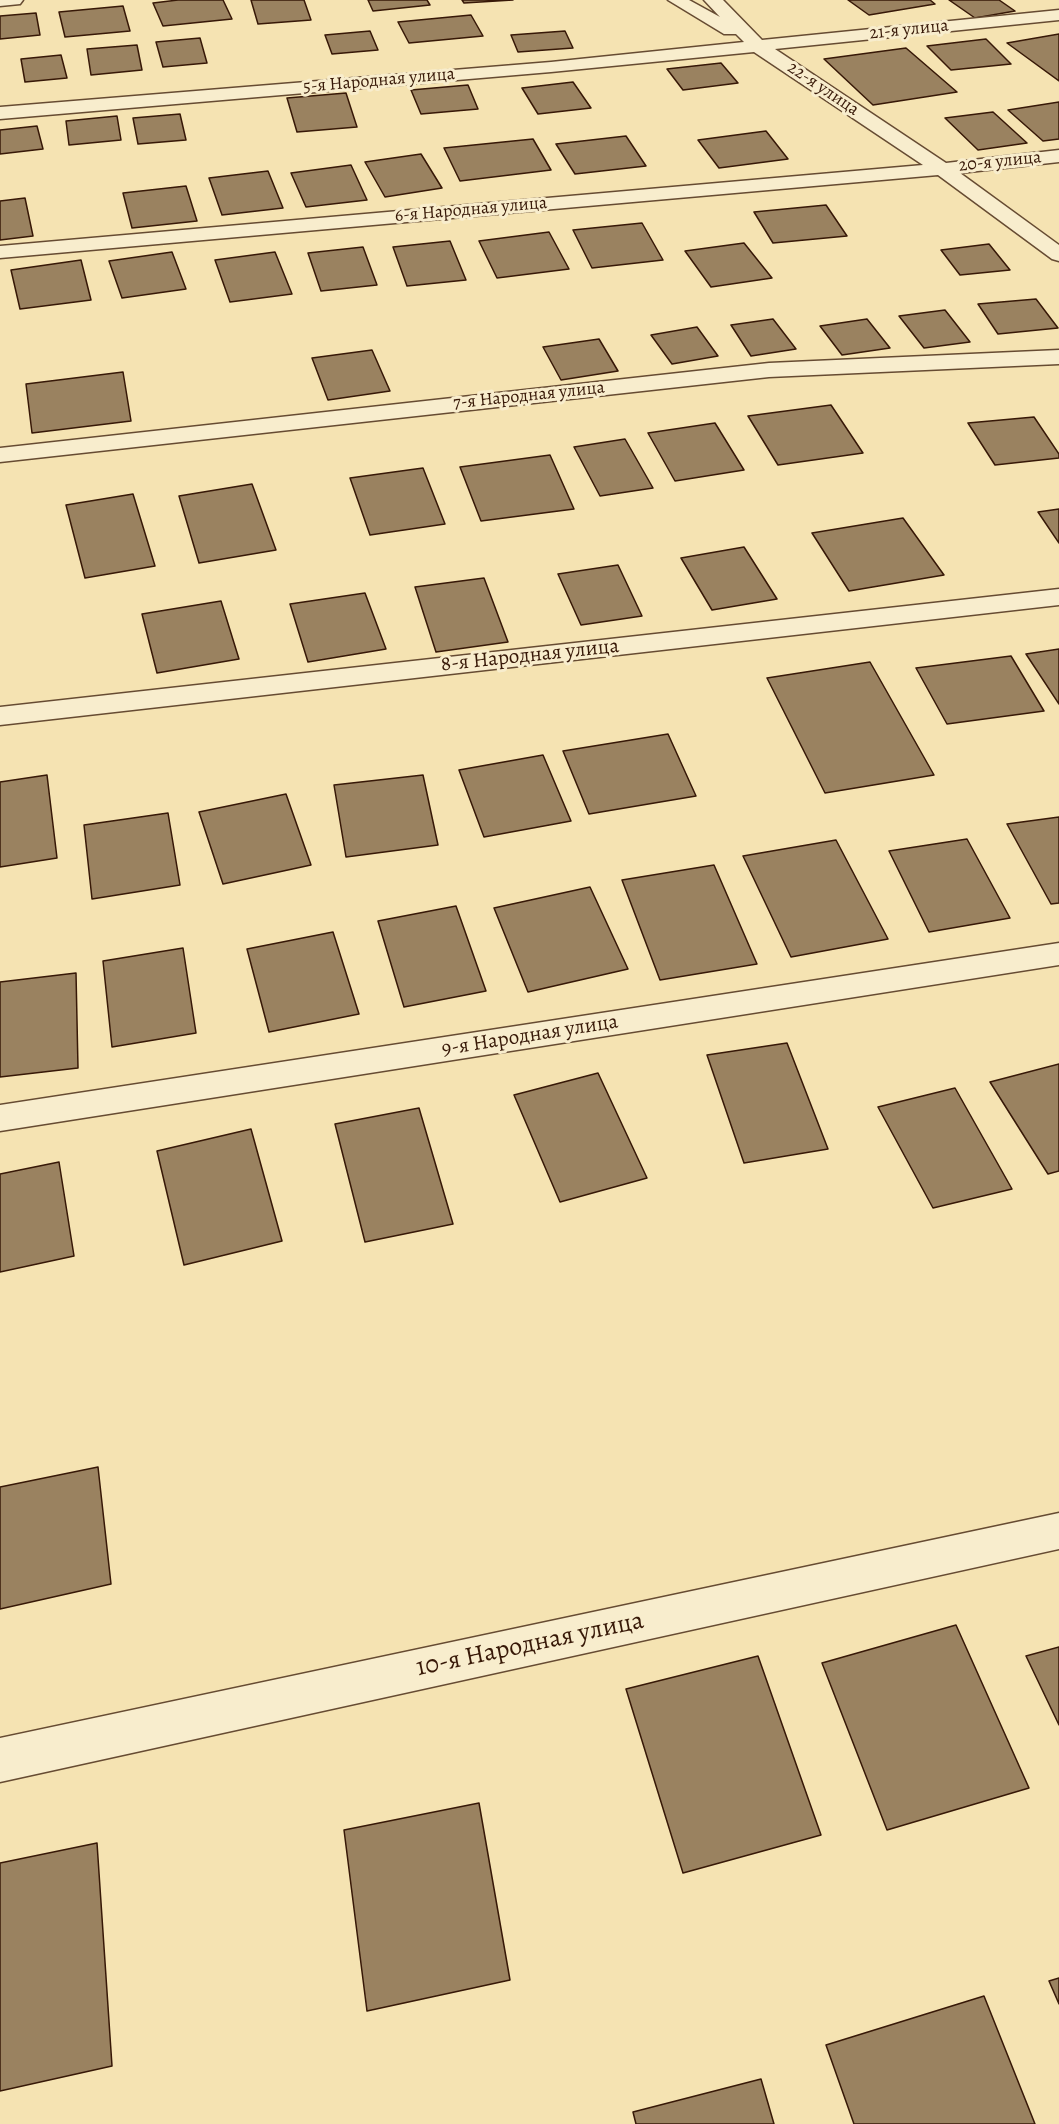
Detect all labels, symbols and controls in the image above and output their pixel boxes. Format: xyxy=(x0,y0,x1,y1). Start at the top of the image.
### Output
street label: 21-я улица xyxy=(868,15,950,45)
street label: 22-я улица xyxy=(783,57,863,121)
street label: 5-я Народная улица xyxy=(302,64,456,98)
street label: 20-я улица xyxy=(958,147,1042,177)
street label: 6-я Народная улица xyxy=(394,193,548,227)
street label: 7-я Народная улица xyxy=(452,377,606,415)
street label: 8-я Народная улица xyxy=(440,634,620,678)
street label: 9-я Народная улица xyxy=(440,1010,620,1062)
street label: 10-я Народная улица xyxy=(413,1606,647,1684)

